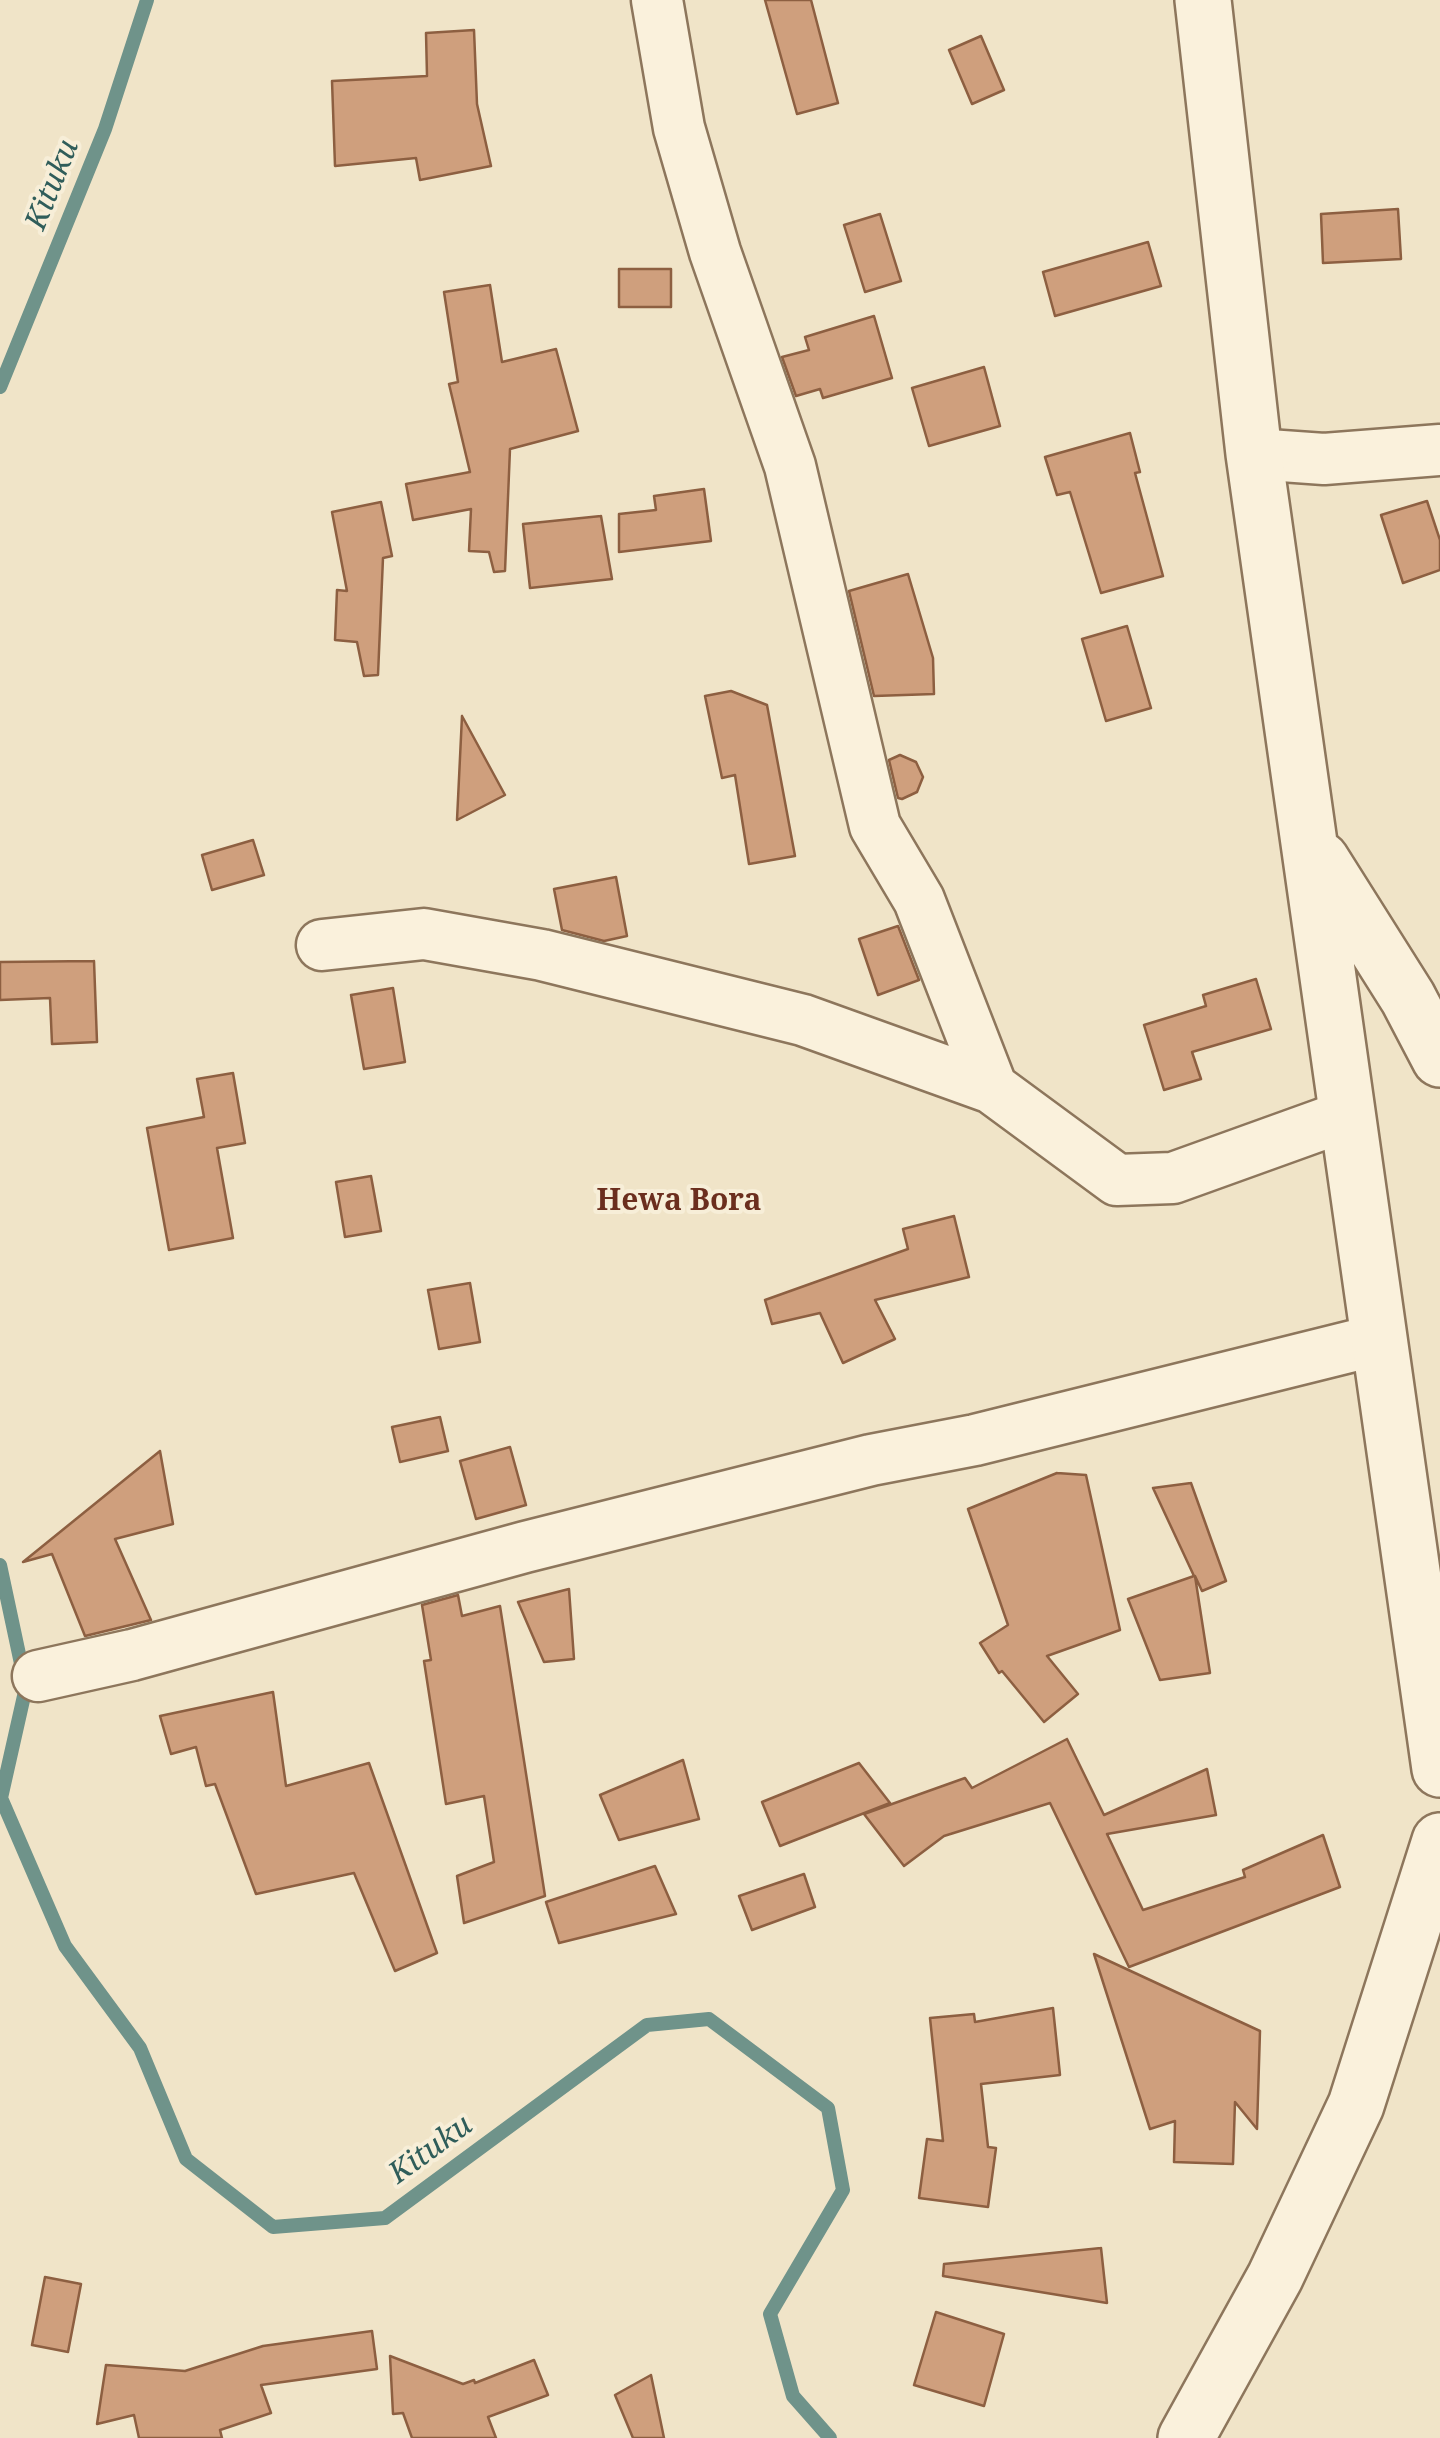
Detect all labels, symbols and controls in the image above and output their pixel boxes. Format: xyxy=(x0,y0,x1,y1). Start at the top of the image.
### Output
water label: Kituku xyxy=(19,135,87,235)
district label: Hewa Bora xyxy=(597,1183,761,1219)
water label: Kituku xyxy=(382,2108,480,2192)

